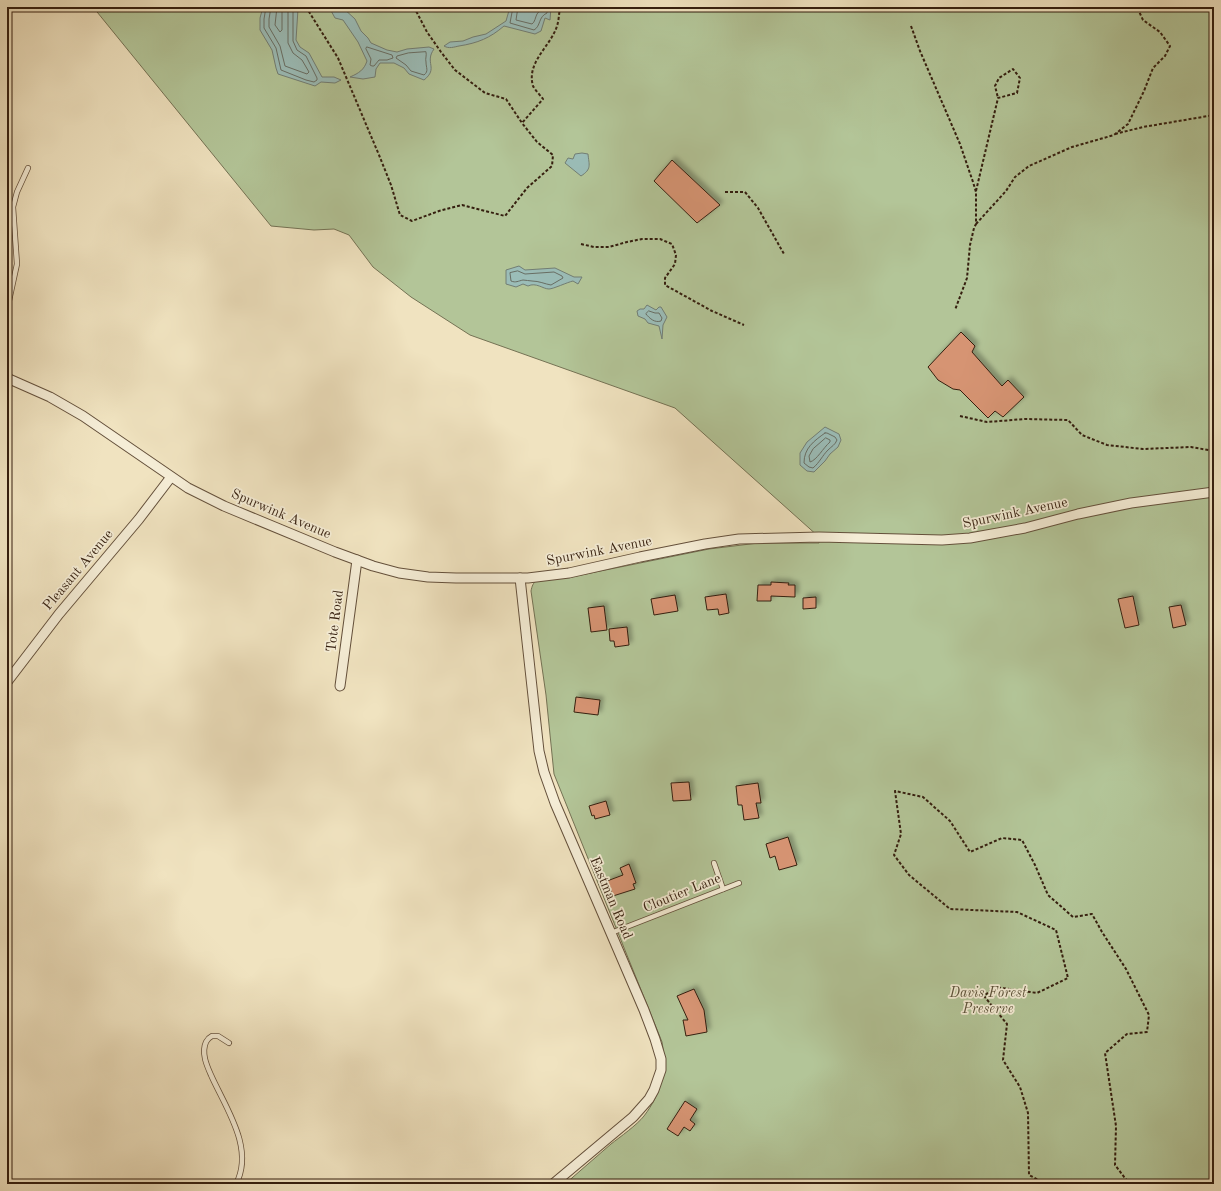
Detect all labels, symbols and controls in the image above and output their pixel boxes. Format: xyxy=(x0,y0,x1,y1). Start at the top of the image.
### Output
street label: Spurwink Avenue xyxy=(229,487,333,541)
street label: Spurwink Avenue xyxy=(961,495,1069,531)
street label: Pleasant Avenue xyxy=(40,527,116,613)
street label: Spurwink Avenue xyxy=(545,534,653,568)
street label: Tote Road xyxy=(324,589,346,653)
street label: Eastman Road xyxy=(587,855,635,941)
street label: Cloutier Lane xyxy=(641,871,723,915)
park label: Davis Forest Preserve xyxy=(949,986,1027,1016)

